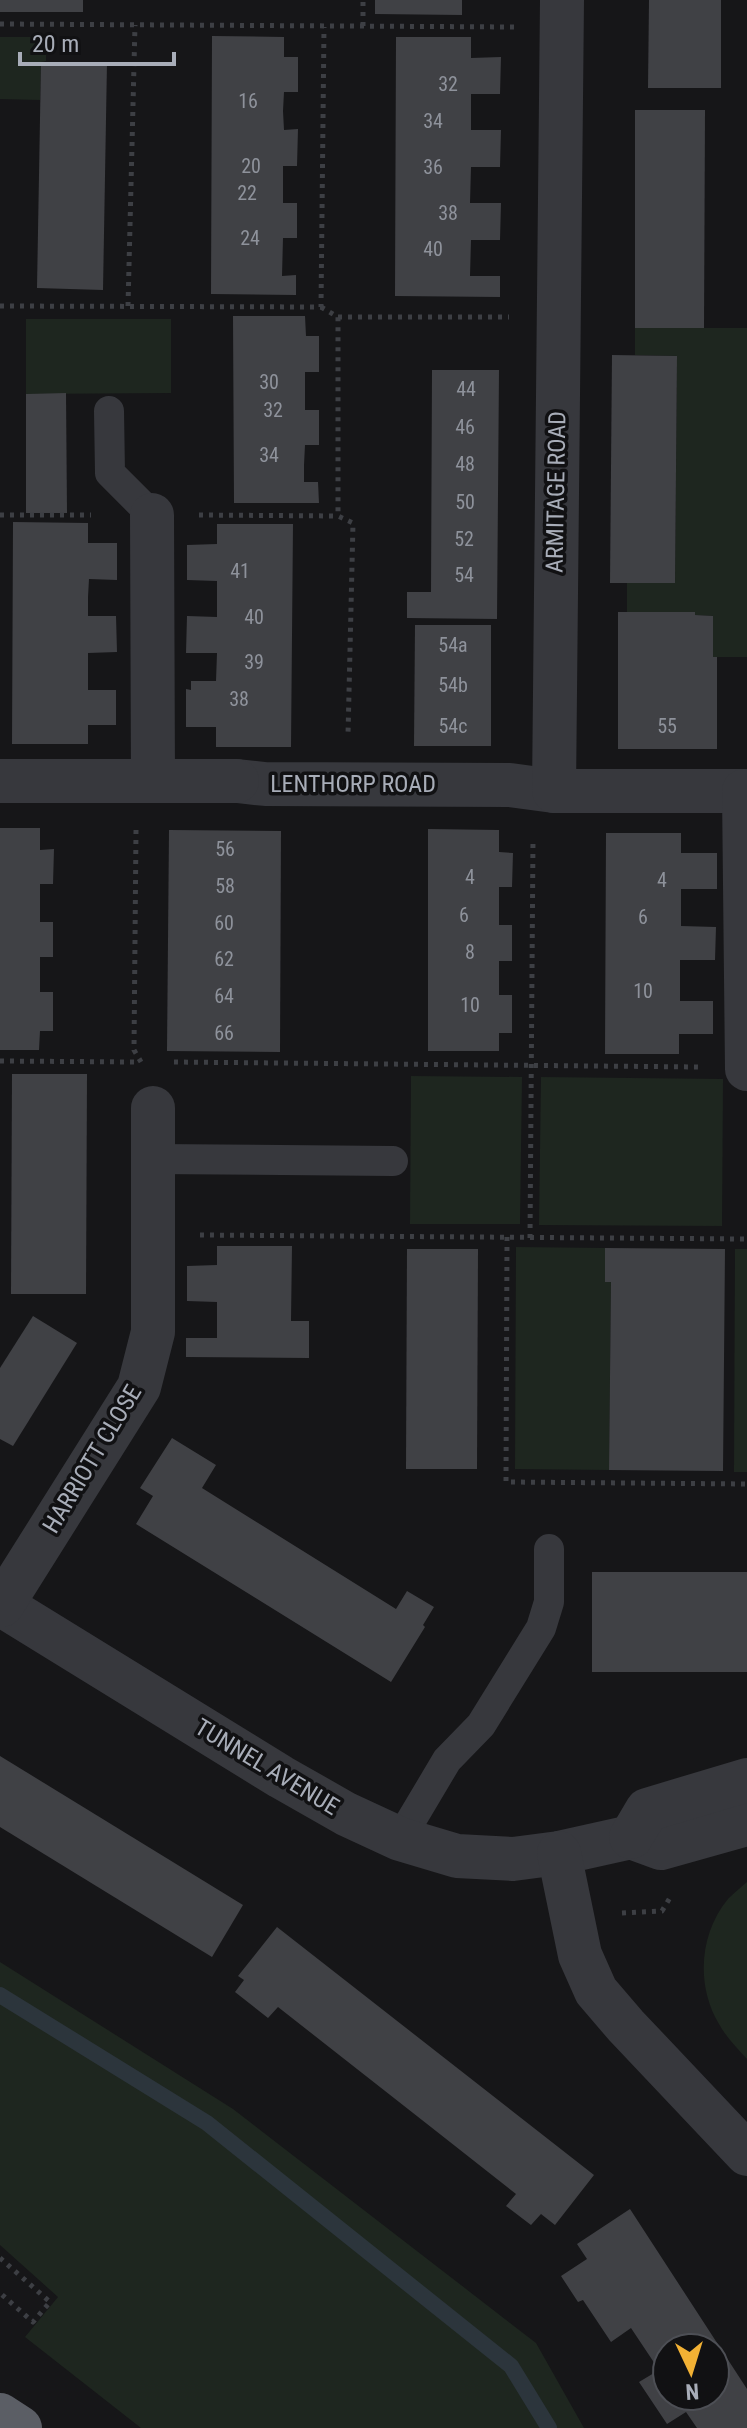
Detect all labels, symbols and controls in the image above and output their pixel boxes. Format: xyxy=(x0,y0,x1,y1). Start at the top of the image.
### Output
scale bar xyxy=(20,16,174,66)
text: 20 m xyxy=(32,30,79,58)
house number: 32 xyxy=(438,72,458,96)
house number: 16 xyxy=(238,89,258,113)
house number: 34 xyxy=(423,109,443,133)
house number: 20 xyxy=(241,154,261,178)
house number: 36 xyxy=(423,155,443,179)
house number: 22 xyxy=(237,181,257,205)
house number: 38 xyxy=(438,201,458,225)
house number: 24 xyxy=(240,226,260,250)
house number: 40 xyxy=(423,237,443,261)
house number: 30 xyxy=(259,370,279,394)
house number: 44 xyxy=(456,377,476,401)
house number: 32 xyxy=(263,398,283,422)
street label: ARMITAGE ROAD xyxy=(541,411,571,573)
house number: 46 xyxy=(455,415,475,439)
house number: 34 xyxy=(259,443,279,467)
house number: 48 xyxy=(455,452,475,476)
house number: 50 xyxy=(455,490,475,514)
house number: 52 xyxy=(454,527,474,551)
house number: 41 xyxy=(230,559,250,583)
house number: 54 xyxy=(454,563,474,587)
house number: 40 xyxy=(244,605,264,629)
house number: 54a xyxy=(438,633,468,657)
house number: 39 xyxy=(244,650,264,674)
house number: 54b xyxy=(438,673,468,697)
house number: 38 xyxy=(229,687,249,711)
house number: 54c xyxy=(439,714,467,738)
house number: 55 xyxy=(657,714,677,738)
street label: LENTHORP ROAD xyxy=(270,770,436,798)
house number: 56 xyxy=(215,837,235,861)
house number: 4 xyxy=(465,865,475,889)
house number: 4 xyxy=(657,868,667,892)
house number: 58 xyxy=(215,874,235,898)
house number: 6 xyxy=(459,903,469,927)
house number: 6 xyxy=(638,905,648,929)
house number: 60 xyxy=(214,911,234,935)
house number: 8 xyxy=(465,940,475,964)
house number: 62 xyxy=(214,947,234,971)
house number: 10 xyxy=(633,979,653,1003)
house number: 64 xyxy=(214,984,234,1008)
house number: 10 xyxy=(460,993,480,1017)
house number: 66 xyxy=(214,1021,234,1045)
street label: HARRIOTT CLOSE xyxy=(37,1380,147,1538)
street label: TUNNEL AVENUE xyxy=(190,1713,344,1821)
north arrow xyxy=(651,2332,731,2412)
text: N xyxy=(685,2379,700,2404)

